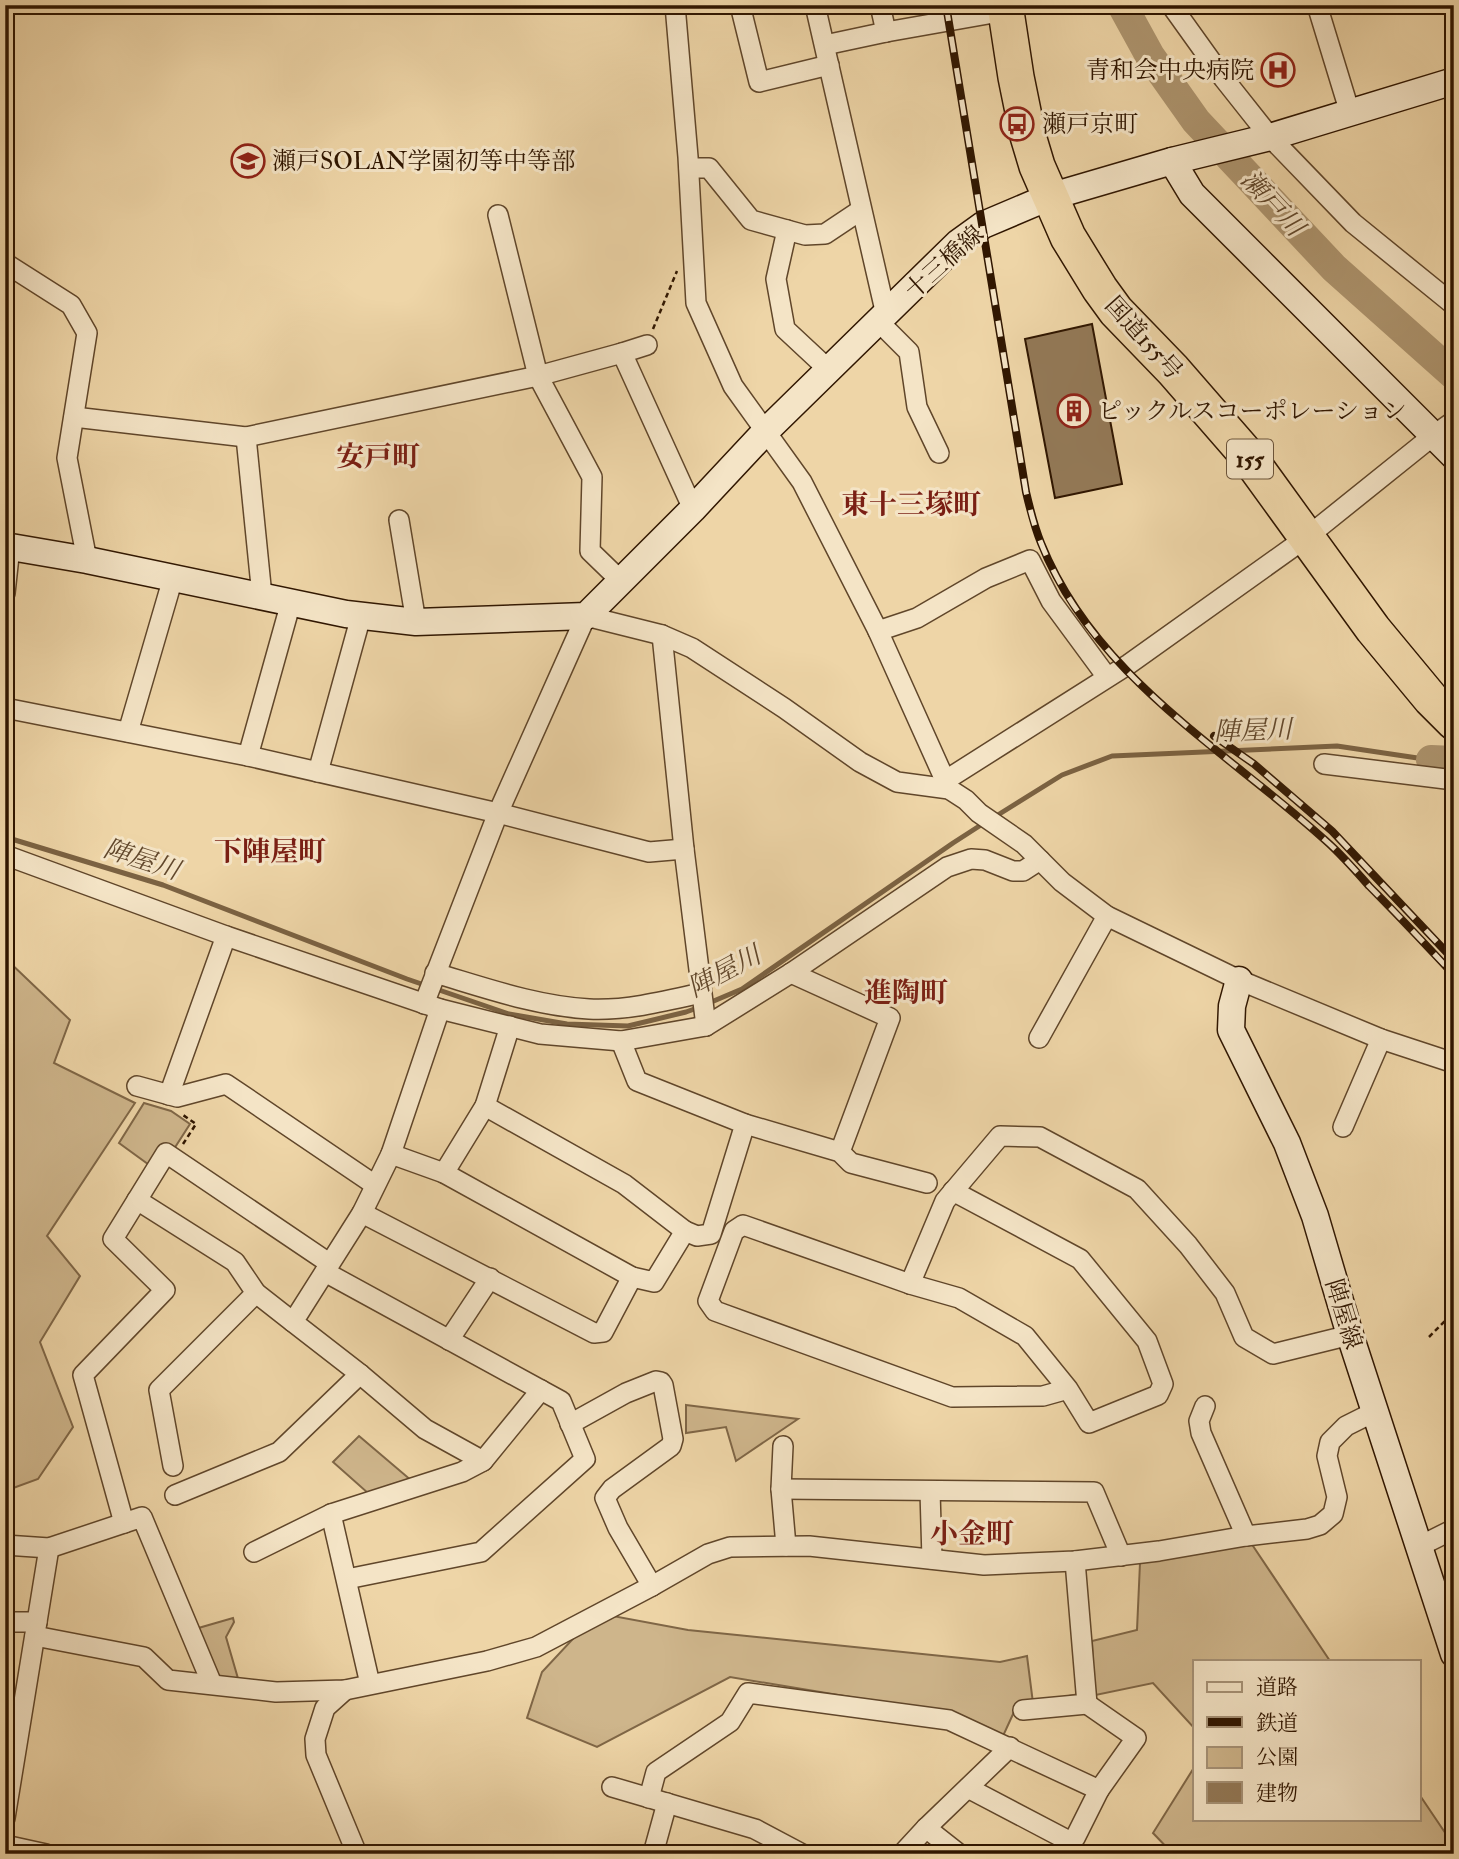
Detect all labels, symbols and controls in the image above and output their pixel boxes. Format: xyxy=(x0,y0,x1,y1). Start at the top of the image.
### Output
hospital icon: 青和会中央病院 xyxy=(1259,51,1297,89)
place label: 青和会中央病院 xyxy=(1086,55,1254,86)
bus stop icon: 瀬戸京町 xyxy=(998,105,1036,143)
place label: 瀬戸京町 xyxy=(1042,109,1138,140)
school or university icon: 瀬戸SOLAN学園初等中等部 xyxy=(229,142,267,180)
place label: 瀬戸SOLAN学園初等中等部 xyxy=(272,146,575,177)
water label: 瀬戸川 xyxy=(1234,164,1313,245)
street label: 十三橋線 xyxy=(898,219,990,306)
street label: 国道155号 xyxy=(1098,290,1189,386)
building icon: ピックルスコーポレーション xyxy=(1055,392,1093,430)
place label: ピックルスコーポレーション xyxy=(1098,396,1407,427)
district label: 安戸町 xyxy=(336,440,420,475)
road number: 155 xyxy=(1227,440,1273,478)
district label: 東十三塚町 xyxy=(841,488,981,523)
water label: 陣屋川 xyxy=(1213,714,1296,748)
water label: 陣屋川 xyxy=(100,833,187,888)
district label: 下陣屋町 xyxy=(214,835,326,870)
water label: 陣屋川 xyxy=(683,938,769,1004)
district label: 進陶町 xyxy=(864,976,948,1011)
street label: 陣屋線 xyxy=(1318,1275,1369,1353)
district label: 小金町 xyxy=(930,1517,1014,1552)
legend xyxy=(1193,1660,1420,1820)
text: 道路 xyxy=(1256,1674,1298,1701)
text: 鉄道 xyxy=(1256,1710,1298,1737)
text: 公園 xyxy=(1256,1744,1298,1771)
text: 建物 xyxy=(1256,1780,1298,1807)

